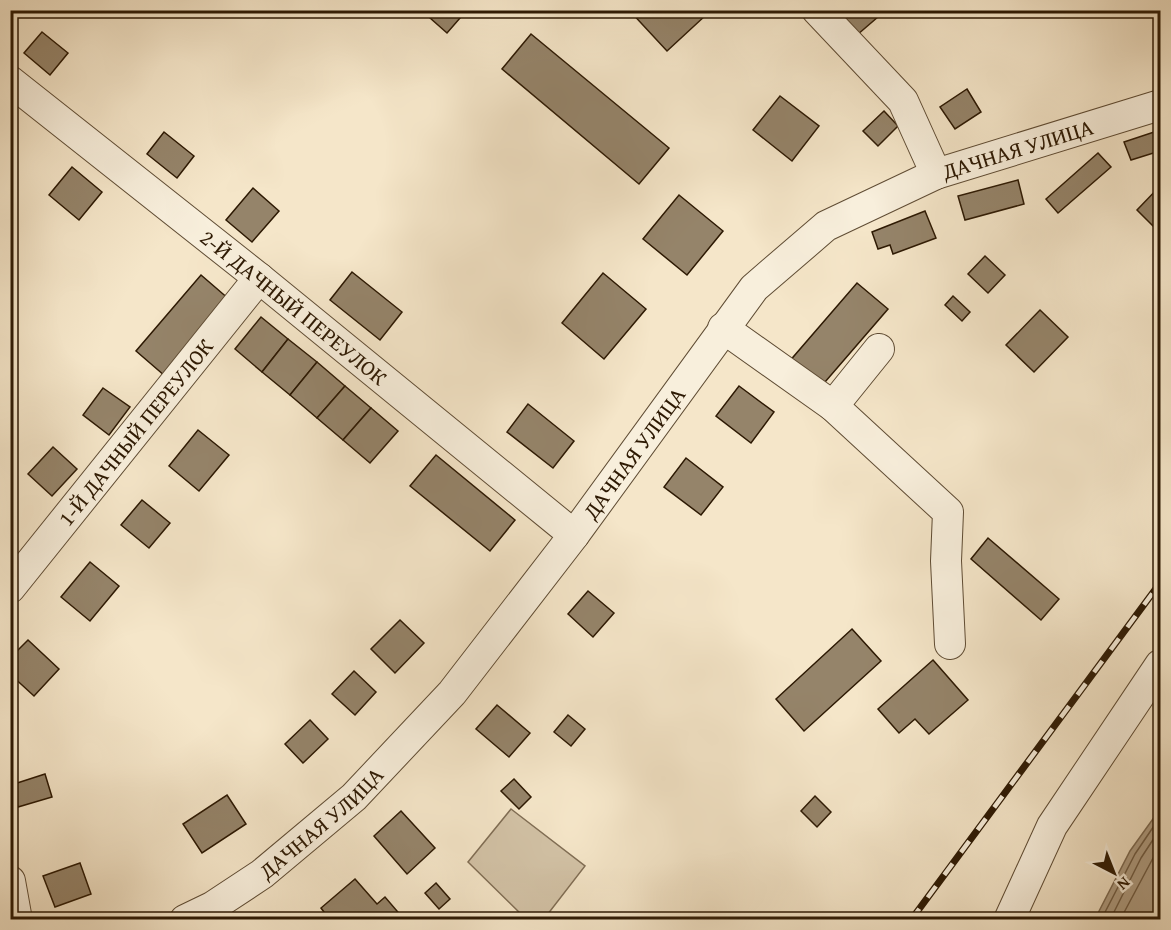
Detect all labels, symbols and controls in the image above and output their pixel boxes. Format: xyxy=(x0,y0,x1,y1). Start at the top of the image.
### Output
street label: ДАЧНАЯ УЛИЦА xyxy=(937,110,1098,187)
street label: 2-Й ДАЧНЫЙ ПЕРЕУЛОК xyxy=(194,222,395,393)
street label: 1-Й ДАЧНЫЙ ПЕРЕУЛОК xyxy=(50,331,221,533)
street label: ДАЧНАЯ УЛИЦА xyxy=(574,380,693,526)
street label: ДАЧНАЯ УЛИЦА xyxy=(251,759,391,887)
north arrow xyxy=(1084,843,1144,903)
text: N xyxy=(1112,872,1136,897)

